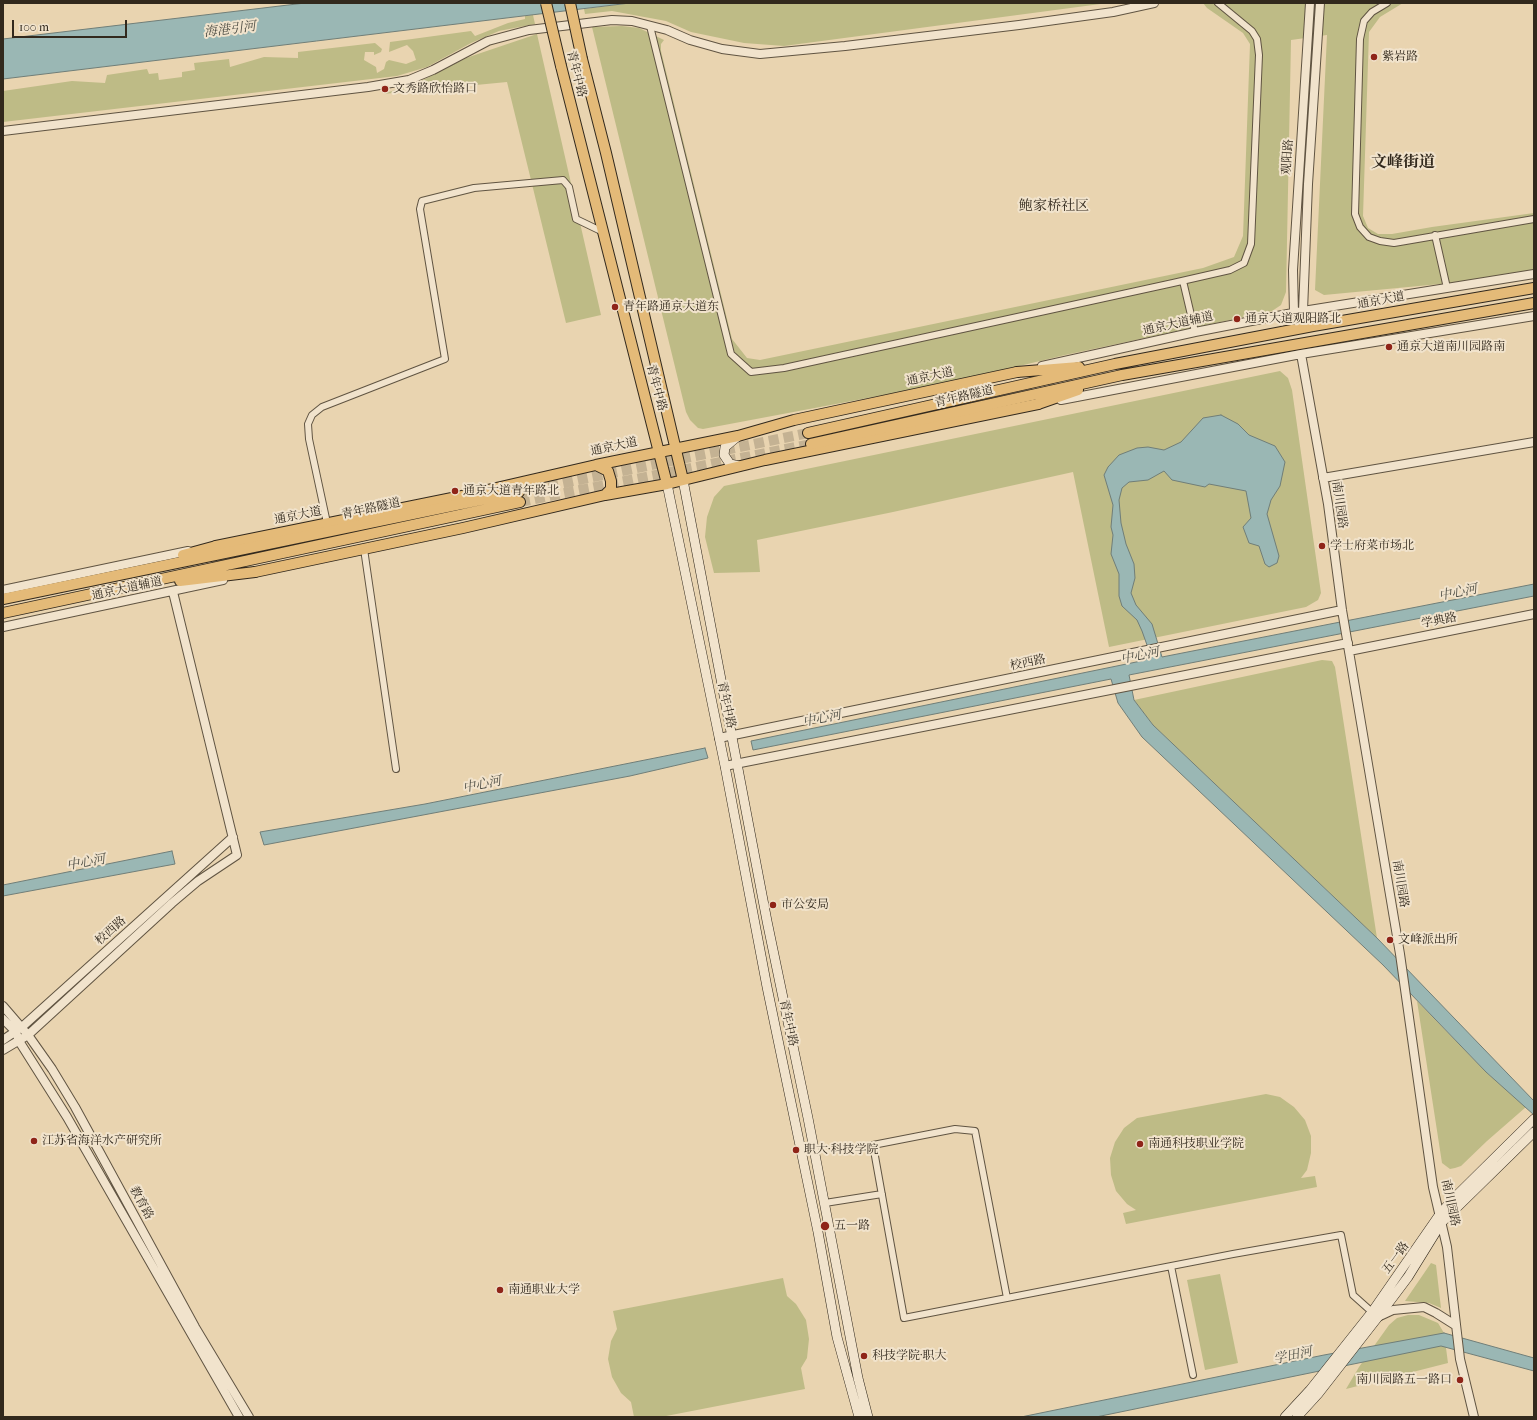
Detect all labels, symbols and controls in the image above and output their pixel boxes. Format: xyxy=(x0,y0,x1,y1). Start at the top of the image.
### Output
scale bar xyxy=(14,12,129,38)
water label: 海港引河 xyxy=(203,19,257,41)
text: 100 m xyxy=(19,20,49,34)
street label: 青年中路 xyxy=(563,49,589,99)
place label: 紫岩路 xyxy=(1382,50,1418,64)
marker: 紫岩路 xyxy=(1369,52,1379,62)
place label: 文秀路欣怡路口 xyxy=(393,82,477,96)
marker: 文秀路欣怡路口 xyxy=(380,84,390,94)
street label: 观阳路 xyxy=(1280,139,1296,175)
district label: 文峰街道 xyxy=(1371,153,1435,173)
district label: 鲍家桥社区 xyxy=(1019,199,1089,215)
street label: 通京大道 xyxy=(1356,290,1406,312)
place label: 青年路通京大道东 xyxy=(623,300,719,314)
marker: 青年路通京大道东 xyxy=(610,302,620,312)
street label: 通京大道辅道 xyxy=(1141,309,1215,339)
place label: 通京大道观阳路北 xyxy=(1245,312,1341,326)
marker: 通京大道观阳路北 xyxy=(1232,314,1242,324)
place label: 通京大道南川园路南 xyxy=(1397,340,1505,354)
marker: 通京大道南川园路南 xyxy=(1384,342,1394,352)
street label: 青年中路 xyxy=(643,363,669,413)
street label: 通京大道 xyxy=(905,365,955,389)
street label: 青年路隧道 xyxy=(933,383,995,411)
street label: 通京大道 xyxy=(589,435,639,459)
street label: 南川园路 xyxy=(1329,480,1349,530)
place label: 通京大道青年路北 xyxy=(463,484,559,498)
marker: 通京大道青年路北 xyxy=(450,486,460,496)
street label: 青年路隧道 xyxy=(340,496,402,522)
street label: 通京大道 xyxy=(273,504,323,528)
place label: 学士府菜市场北 xyxy=(1330,539,1414,553)
marker: 学士府菜市场北 xyxy=(1317,541,1327,551)
street label: 通京大道辅道 xyxy=(90,574,164,604)
water label: 中心河 xyxy=(1437,582,1479,604)
street label: 学典路 xyxy=(1420,610,1458,632)
water label: 中心河 xyxy=(1119,645,1161,667)
street label: 校西路 xyxy=(1009,652,1047,674)
street label: 青年中路 xyxy=(714,680,738,730)
water label: 中心河 xyxy=(801,708,843,730)
water label: 中心河 xyxy=(461,774,503,796)
water label: 中心河 xyxy=(65,852,107,874)
street label: 南川园路 xyxy=(1389,859,1411,909)
place label: 市公安局 xyxy=(781,898,829,912)
marker: 市公安局 xyxy=(768,900,778,910)
street label: 校西路 xyxy=(93,914,129,948)
place label: 文峰派出所 xyxy=(1398,933,1458,947)
marker: 文峰派出所 xyxy=(1385,935,1395,945)
street label: 青年中路 xyxy=(776,998,800,1048)
place label: 江苏省海洋水产研究所 xyxy=(42,1134,162,1148)
marker: 江苏省海洋水产研究所 xyxy=(29,1136,39,1146)
place label: 南通科技职业学院 xyxy=(1148,1137,1244,1151)
marker: 南通科技职业学院 xyxy=(1135,1139,1145,1149)
place label: 职大·科技学院 xyxy=(804,1143,878,1157)
marker: 职大·科技学院 xyxy=(791,1145,801,1155)
street label: 南川园路 xyxy=(1438,1178,1462,1228)
street label: 教育路 xyxy=(126,1184,156,1222)
place label: 五一路 xyxy=(834,1219,870,1233)
marker: 五一路 xyxy=(819,1220,831,1232)
street label: 五一路 xyxy=(1380,1239,1412,1277)
place label: 南通职业大学 xyxy=(508,1283,580,1297)
marker: 南通职业大学 xyxy=(495,1285,505,1295)
water label: 学田河 xyxy=(1272,1344,1314,1368)
place label: 科技学院·职大 xyxy=(872,1349,946,1363)
marker: 科技学院·职大 xyxy=(859,1351,869,1361)
place label: 南川园路五一路口 xyxy=(1356,1373,1452,1387)
marker: 南川园路五一路口 xyxy=(1455,1375,1465,1385)

